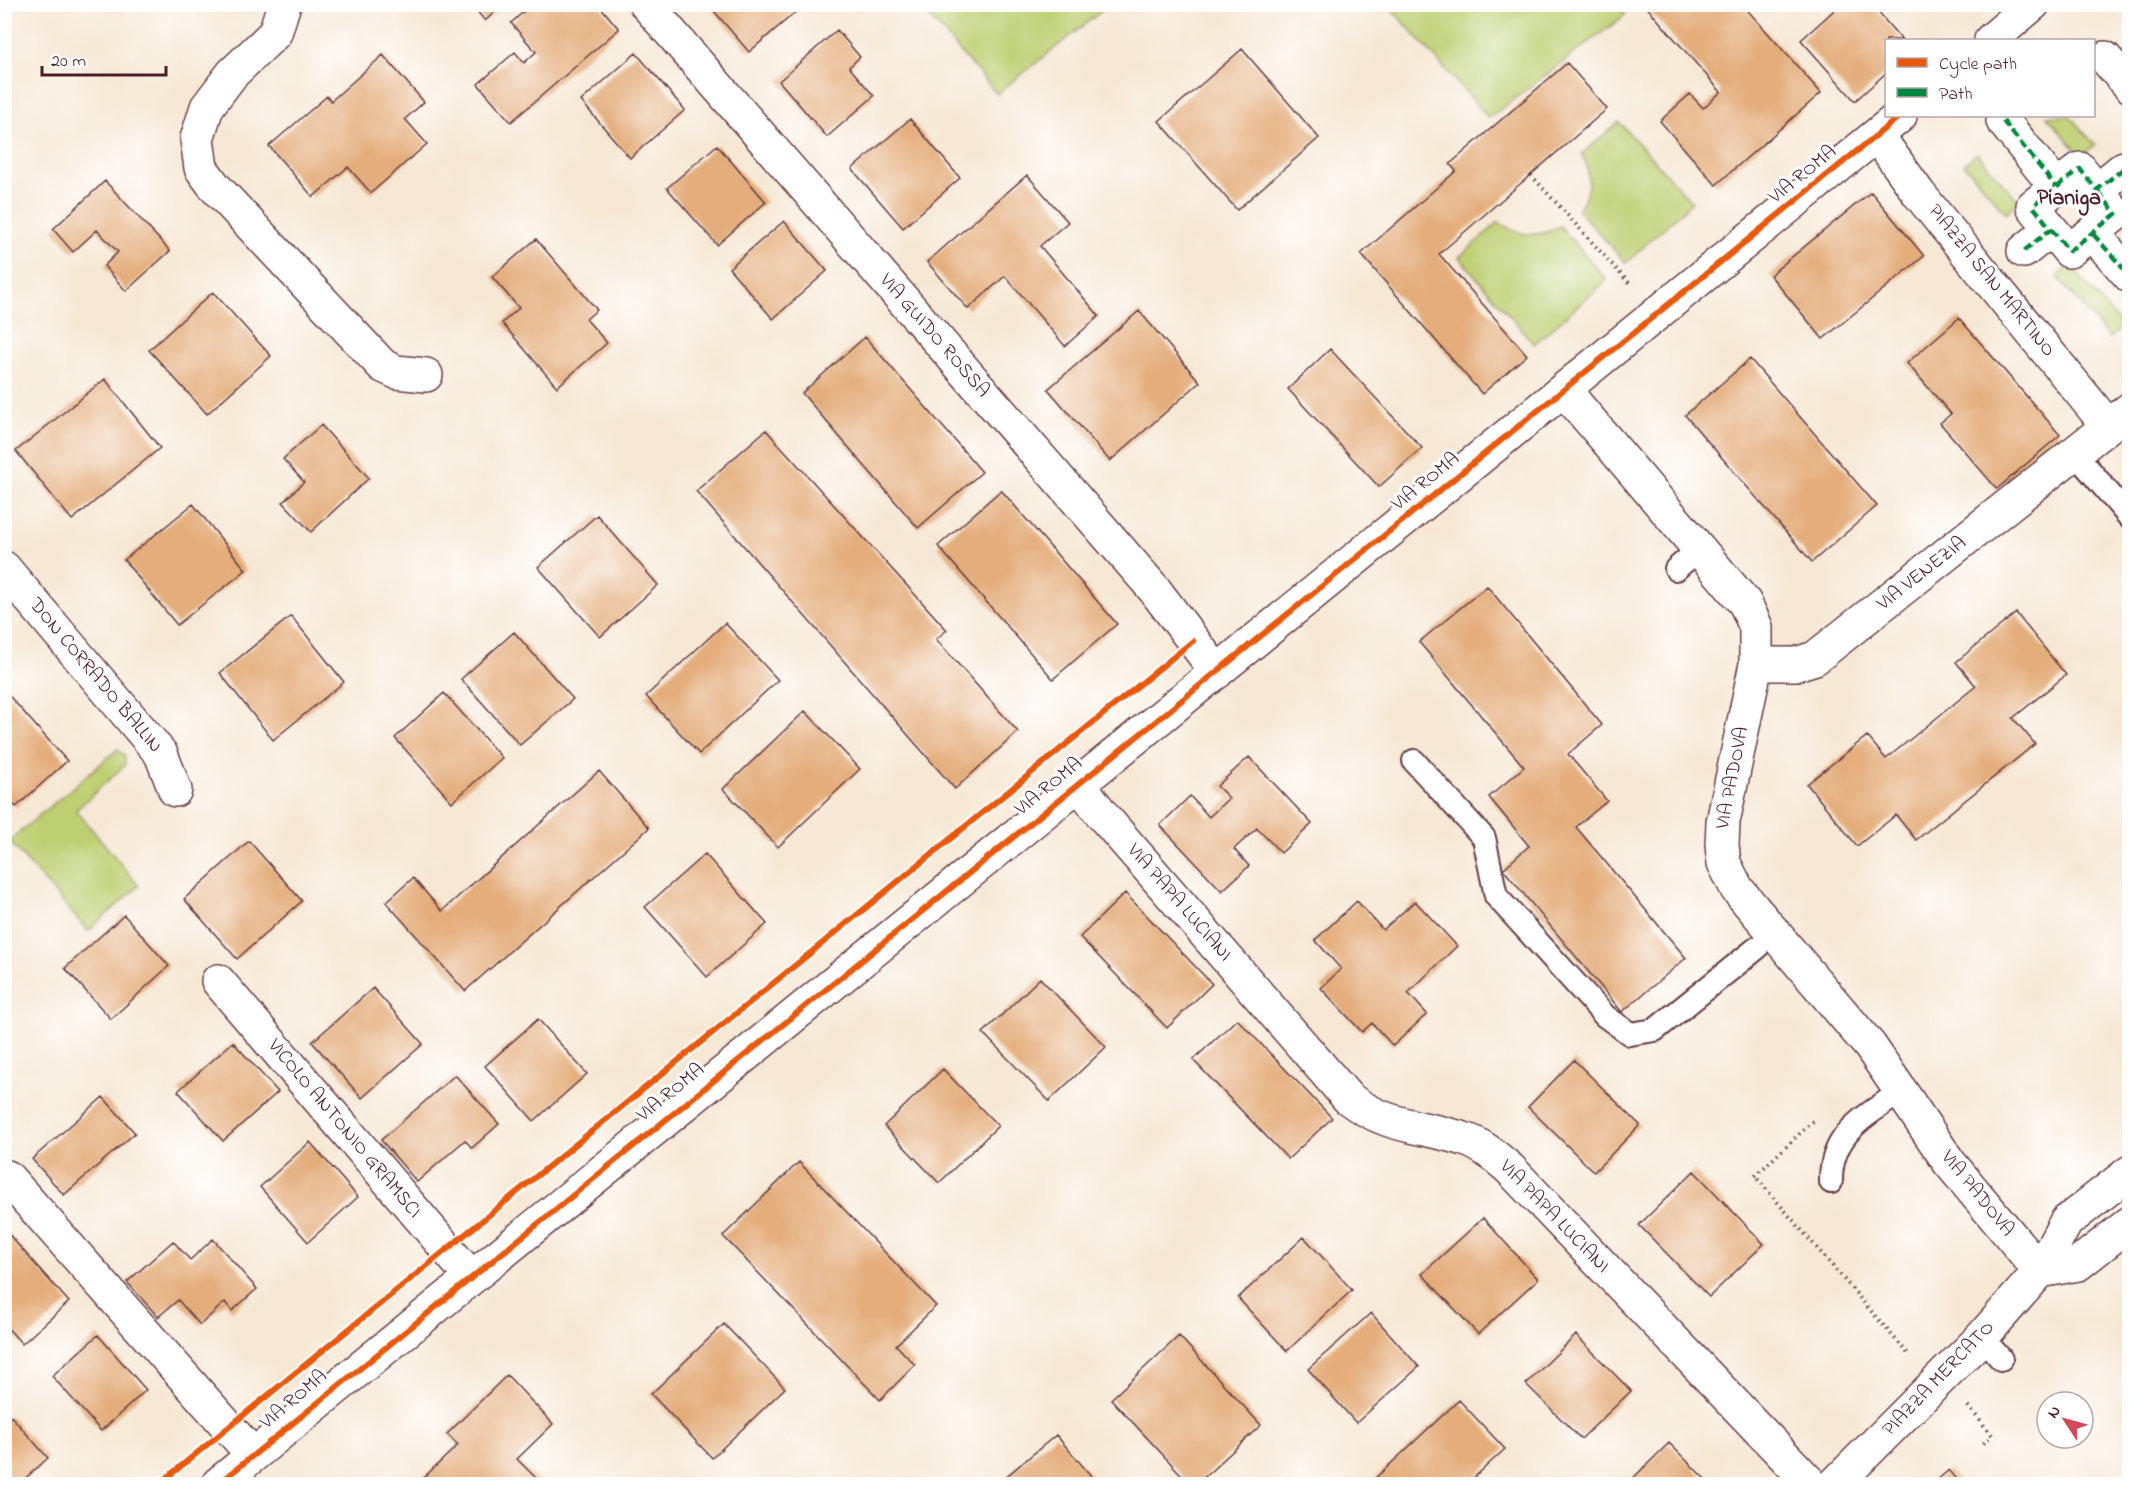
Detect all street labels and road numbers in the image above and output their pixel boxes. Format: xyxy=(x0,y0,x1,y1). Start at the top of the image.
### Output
street label: VIA ROMA xyxy=(1762,138,1843,212)
street label: PIAZZA SAN MARTINO xyxy=(1920,198,2062,364)
street label: VIA GUIDO ROSSA xyxy=(871,267,996,405)
street label: VIA ROMA xyxy=(1385,445,1466,519)
street label: VIA VENEZIA xyxy=(1870,530,1973,619)
street label: DON CORRADO BALLIN xyxy=(21,591,169,760)
street label: VIA PADOVA xyxy=(1709,724,1757,833)
street label: VIA ROMA xyxy=(1008,750,1089,824)
street label: VIA PAPA LUCIANI xyxy=(1119,837,1239,968)
street label: VICOLO ANTONIO GRAMSCI xyxy=(259,1032,428,1225)
street label: VIA ROMA xyxy=(630,1056,711,1130)
street label: VIA PADOVA xyxy=(1932,1144,2021,1243)
street label: VIA PAPA LUCIANI xyxy=(1491,1153,1616,1280)
street label: PIAZZA MERCATO xyxy=(1876,1315,2002,1443)
street label: VIA ROMA xyxy=(253,1363,334,1438)

